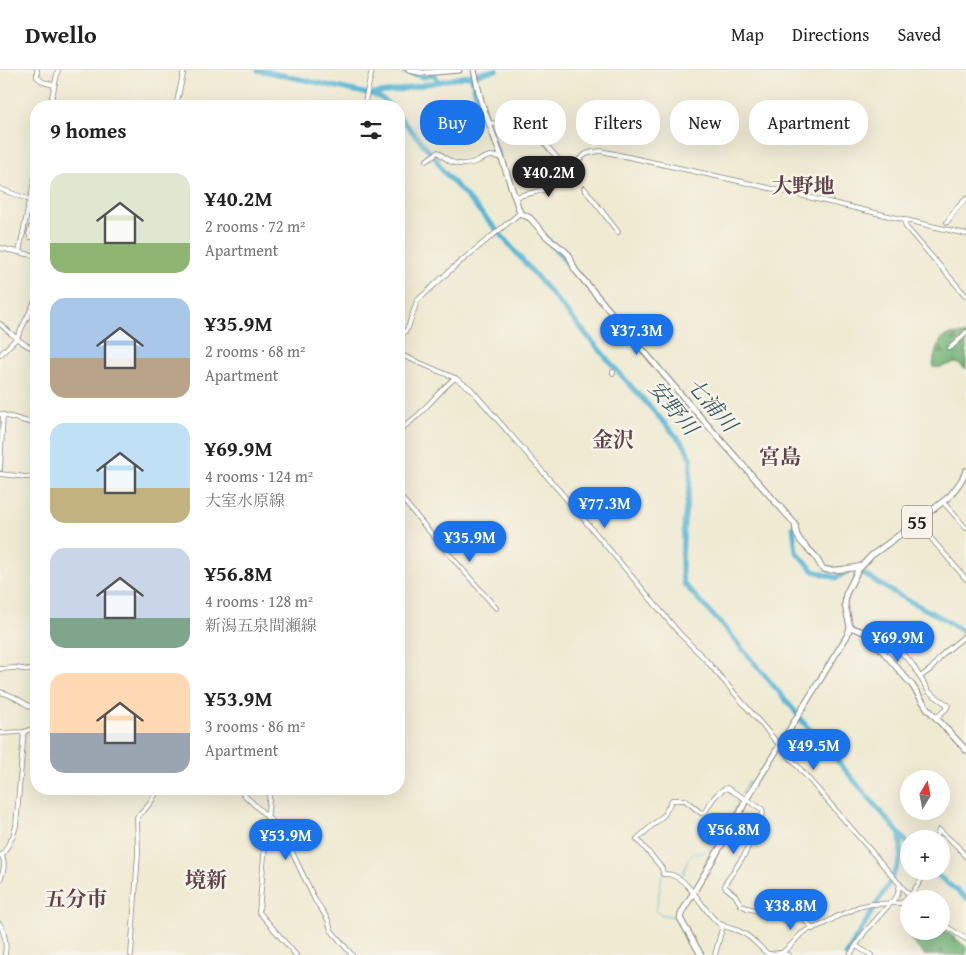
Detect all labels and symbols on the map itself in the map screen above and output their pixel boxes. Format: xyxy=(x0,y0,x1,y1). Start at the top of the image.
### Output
pin: ¥40.2M xyxy=(508,156,590,198)
district label: 大野地 xyxy=(772,170,835,201)
pin: ¥37.3M xyxy=(596,314,678,356)
water label: 七浦川 xyxy=(680,371,746,440)
water label: 安野川 xyxy=(641,374,707,443)
district label: 金沢 xyxy=(592,424,634,455)
district label: 宮島 xyxy=(759,441,801,472)
pin: ¥77.3M xyxy=(564,486,646,529)
road number: 55 xyxy=(902,506,932,538)
pin: ¥35.9M xyxy=(429,520,511,563)
pin: ¥69.9M xyxy=(857,620,939,663)
pin: ¥49.5M xyxy=(773,728,855,771)
north arrow xyxy=(900,770,950,820)
pin: ¥56.8M xyxy=(693,812,775,855)
pin: ¥53.9M xyxy=(245,818,327,861)
district label: 境新 xyxy=(185,864,227,895)
district label: 五分市 xyxy=(45,883,108,914)
pin: ¥38.8M xyxy=(750,888,832,931)

